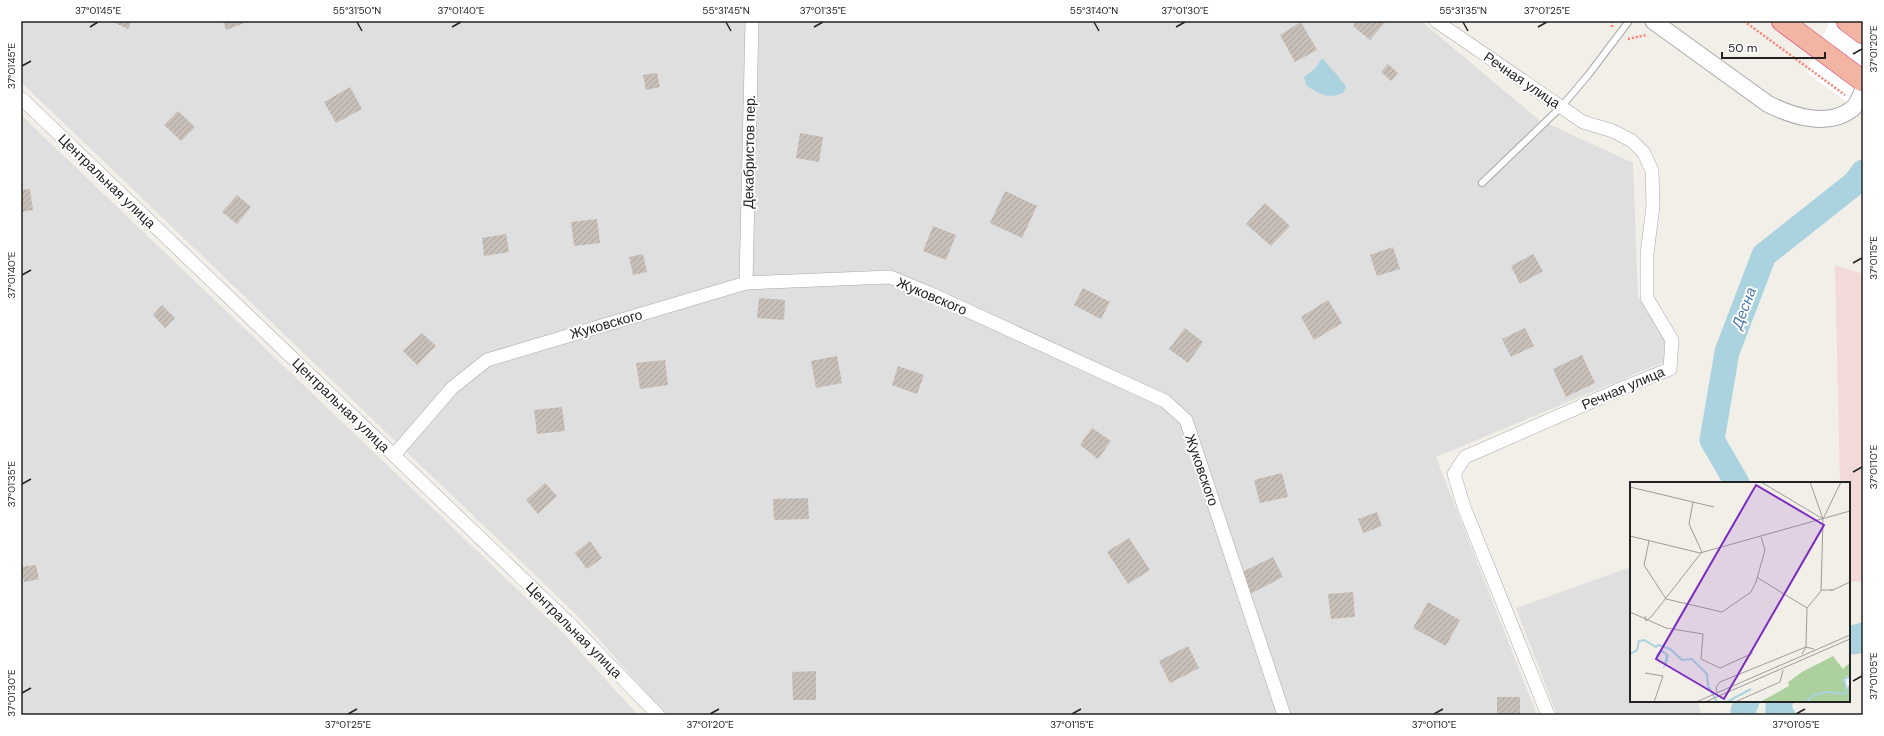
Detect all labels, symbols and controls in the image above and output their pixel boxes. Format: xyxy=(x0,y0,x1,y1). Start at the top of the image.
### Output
text: 37°01'45"E xyxy=(75,4,121,17)
text: 55°31'50"N xyxy=(333,4,381,17)
text: 37°01'40"E xyxy=(438,4,485,17)
text: 55°31'45"N xyxy=(702,4,750,17)
text: 37°01'35"E xyxy=(800,4,847,17)
text: 55°31'40"N xyxy=(1070,4,1118,17)
text: 37°01'30"E xyxy=(1161,4,1209,17)
text: 55°31'35"N xyxy=(1439,4,1487,17)
text: 37°01'25"E xyxy=(1524,4,1571,17)
text: 37°01'20"E xyxy=(1867,25,1880,73)
scale bar xyxy=(1722,34,1825,60)
text: 50 m xyxy=(1728,40,1757,56)
text: 37°01'45"E xyxy=(5,43,18,89)
street label: Речная улица xyxy=(1480,48,1564,112)
street label: Декабристов пер. xyxy=(739,95,759,209)
street label: Центральная улица xyxy=(54,130,160,232)
text: 37°01'15"E xyxy=(1867,236,1880,280)
text: 37°01'40"E xyxy=(5,251,18,299)
street label: Жуковского xyxy=(894,273,970,319)
water label: Десна xyxy=(1726,284,1761,333)
street label: Жуковского xyxy=(568,305,645,343)
street label: Центральная улица xyxy=(288,354,394,456)
street label: Речная улица xyxy=(1579,362,1668,414)
street label: Жуковского xyxy=(1181,432,1223,508)
text: 37°01'10"E xyxy=(1867,444,1880,489)
text: 37°01'35"E xyxy=(5,460,18,507)
inset map xyxy=(1630,482,1850,702)
street label: Центральная улица xyxy=(522,578,626,682)
text: 37°01'05"E xyxy=(1867,652,1880,700)
text: 37°01'30"E xyxy=(5,669,18,717)
text: 37°01'25"E xyxy=(325,718,372,731)
text: 37°01'20"E xyxy=(686,718,734,731)
text: 37°01'15"E xyxy=(1050,718,1094,731)
text: 37°01'10"E xyxy=(1412,718,1457,731)
text: 37°01'05"E xyxy=(1772,718,1820,731)

